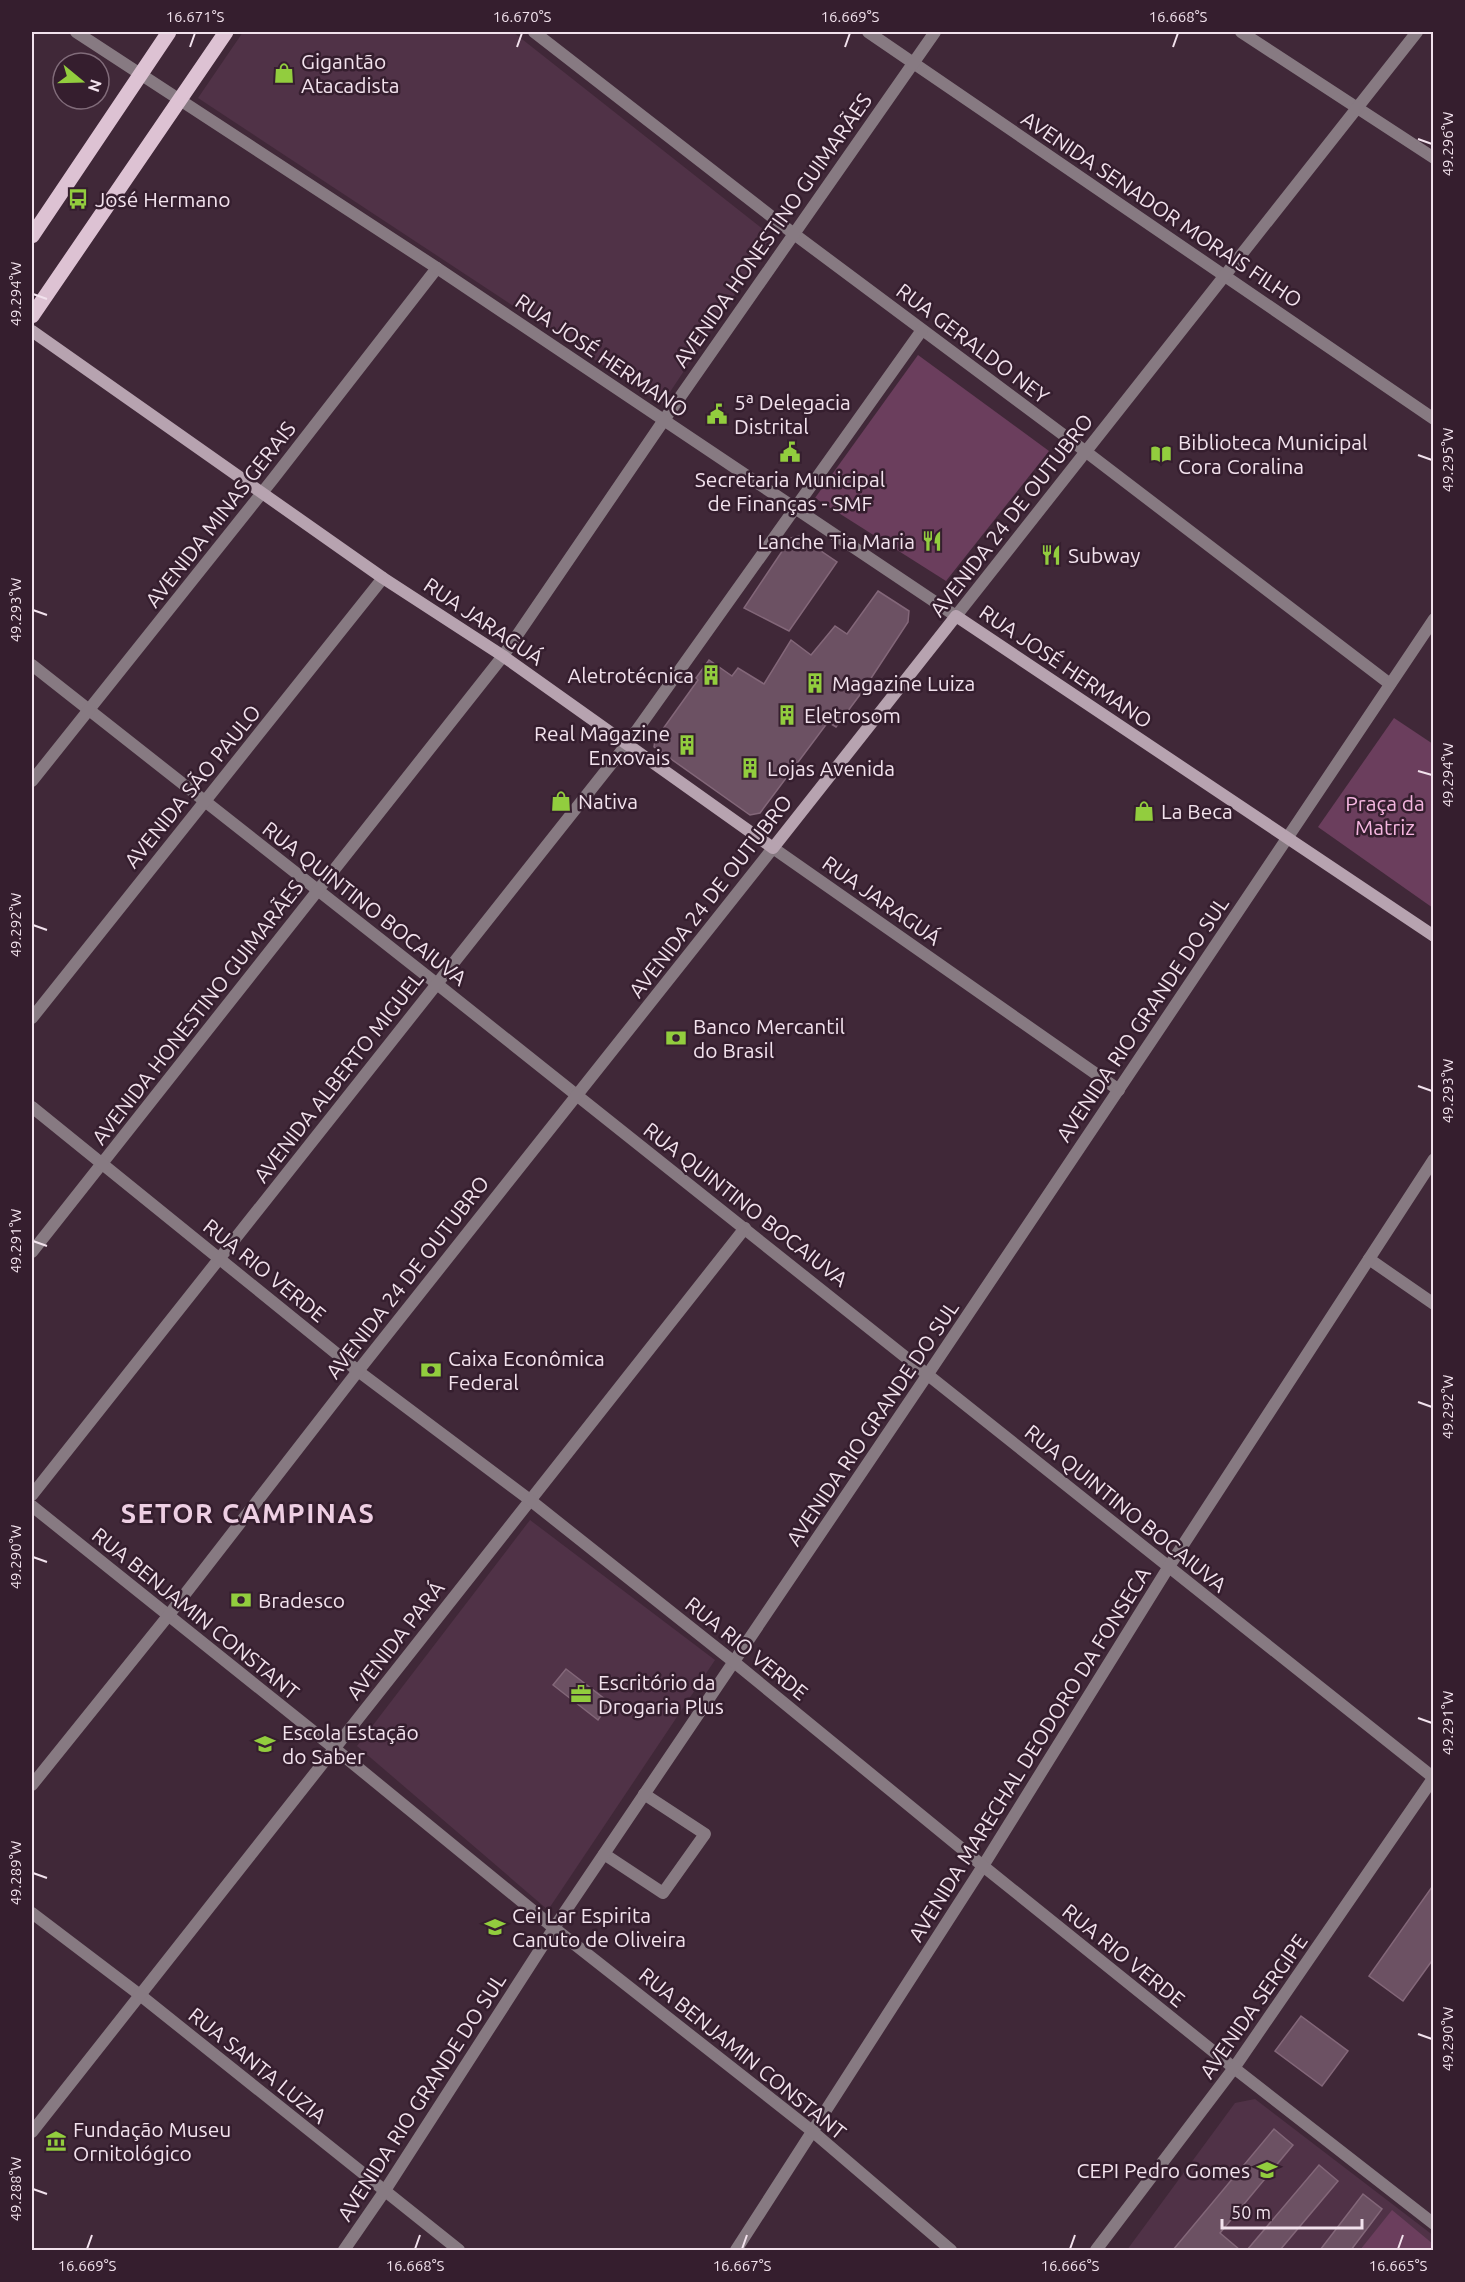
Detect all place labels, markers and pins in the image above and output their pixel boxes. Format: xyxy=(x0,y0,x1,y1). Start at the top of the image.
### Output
place label: Gigantão Atacadista xyxy=(301,49,400,97)
shop icon: Gigantão Atacadista xyxy=(272,61,296,85)
bus stop icon: José Hermano xyxy=(66,187,90,211)
place label: José Hermano xyxy=(95,187,231,211)
place label: 5ª Delegacia Distrital xyxy=(734,390,851,438)
public building icon: 5ª Delegacia Distrital xyxy=(705,402,729,426)
place label: Biblioteca Municipal Cora Coralina xyxy=(1178,430,1368,478)
public building icon: Secretaria Municipal de Finanças - SMF xyxy=(778,440,802,464)
library icon: Biblioteca Municipal Cora Coralina xyxy=(1149,442,1173,466)
place label: Secretaria Municipal de Finanças - SMF xyxy=(695,467,885,515)
place label: Lanche Tia Maria xyxy=(758,529,915,553)
restaurant icon: Lanche Tia Maria xyxy=(920,529,944,553)
restaurant icon: Subway xyxy=(1039,543,1063,567)
place label: Subway xyxy=(1068,543,1140,567)
place label: Aletrotécnica xyxy=(568,663,694,687)
building icon: Aletrotécnica xyxy=(699,663,723,687)
building icon: Magazine Luiza xyxy=(803,671,827,695)
place label: Magazine Luiza xyxy=(832,671,975,695)
building icon: Eletrosom xyxy=(775,703,799,727)
place label: Eletrosom xyxy=(804,703,901,727)
place label: Real Magazine Enxovais xyxy=(534,721,670,769)
building icon: Real Magazine Enxovais xyxy=(675,733,699,757)
building icon: Lojas Avenida xyxy=(738,756,762,780)
place label: Lojas Avenida xyxy=(767,756,895,780)
shop icon: Nativa xyxy=(549,789,573,813)
place label: Nativa xyxy=(578,789,638,813)
shop icon: La Beca xyxy=(1132,799,1156,823)
place label: La Beca xyxy=(1161,799,1233,823)
place label: Banco Mercantil do Brasil xyxy=(693,1014,845,1062)
bank icon: Banco Mercantil do Brasil xyxy=(664,1026,688,1050)
place label: Caixa Econômica Federal xyxy=(448,1346,605,1394)
bank icon: Caixa Econômica Federal xyxy=(419,1358,443,1382)
bank icon: Bradesco xyxy=(229,1588,253,1612)
place label: Bradesco xyxy=(258,1588,345,1612)
place label: Escritório da Drogaria Plus xyxy=(598,1670,724,1718)
office icon: Escritório da Drogaria Plus xyxy=(569,1682,593,1706)
place label: Escola Estação do Saber xyxy=(282,1720,419,1768)
school or university icon: Escola Estação do Saber xyxy=(253,1732,277,1756)
place label: Cei Lar Espirita Canuto de Oliveira xyxy=(512,1903,686,1951)
school or university icon: Cei Lar Espirita Canuto de Oliveira xyxy=(483,1915,507,1939)
place label: Fundação Museu Ornitológico xyxy=(73,2117,231,2165)
museum icon: Fundação Museu Ornitológico xyxy=(44,2129,68,2153)
place label: CEPI Pedro Gomes xyxy=(1077,2158,1250,2182)
school or university icon: CEPI Pedro Gomes xyxy=(1255,2158,1279,2182)

